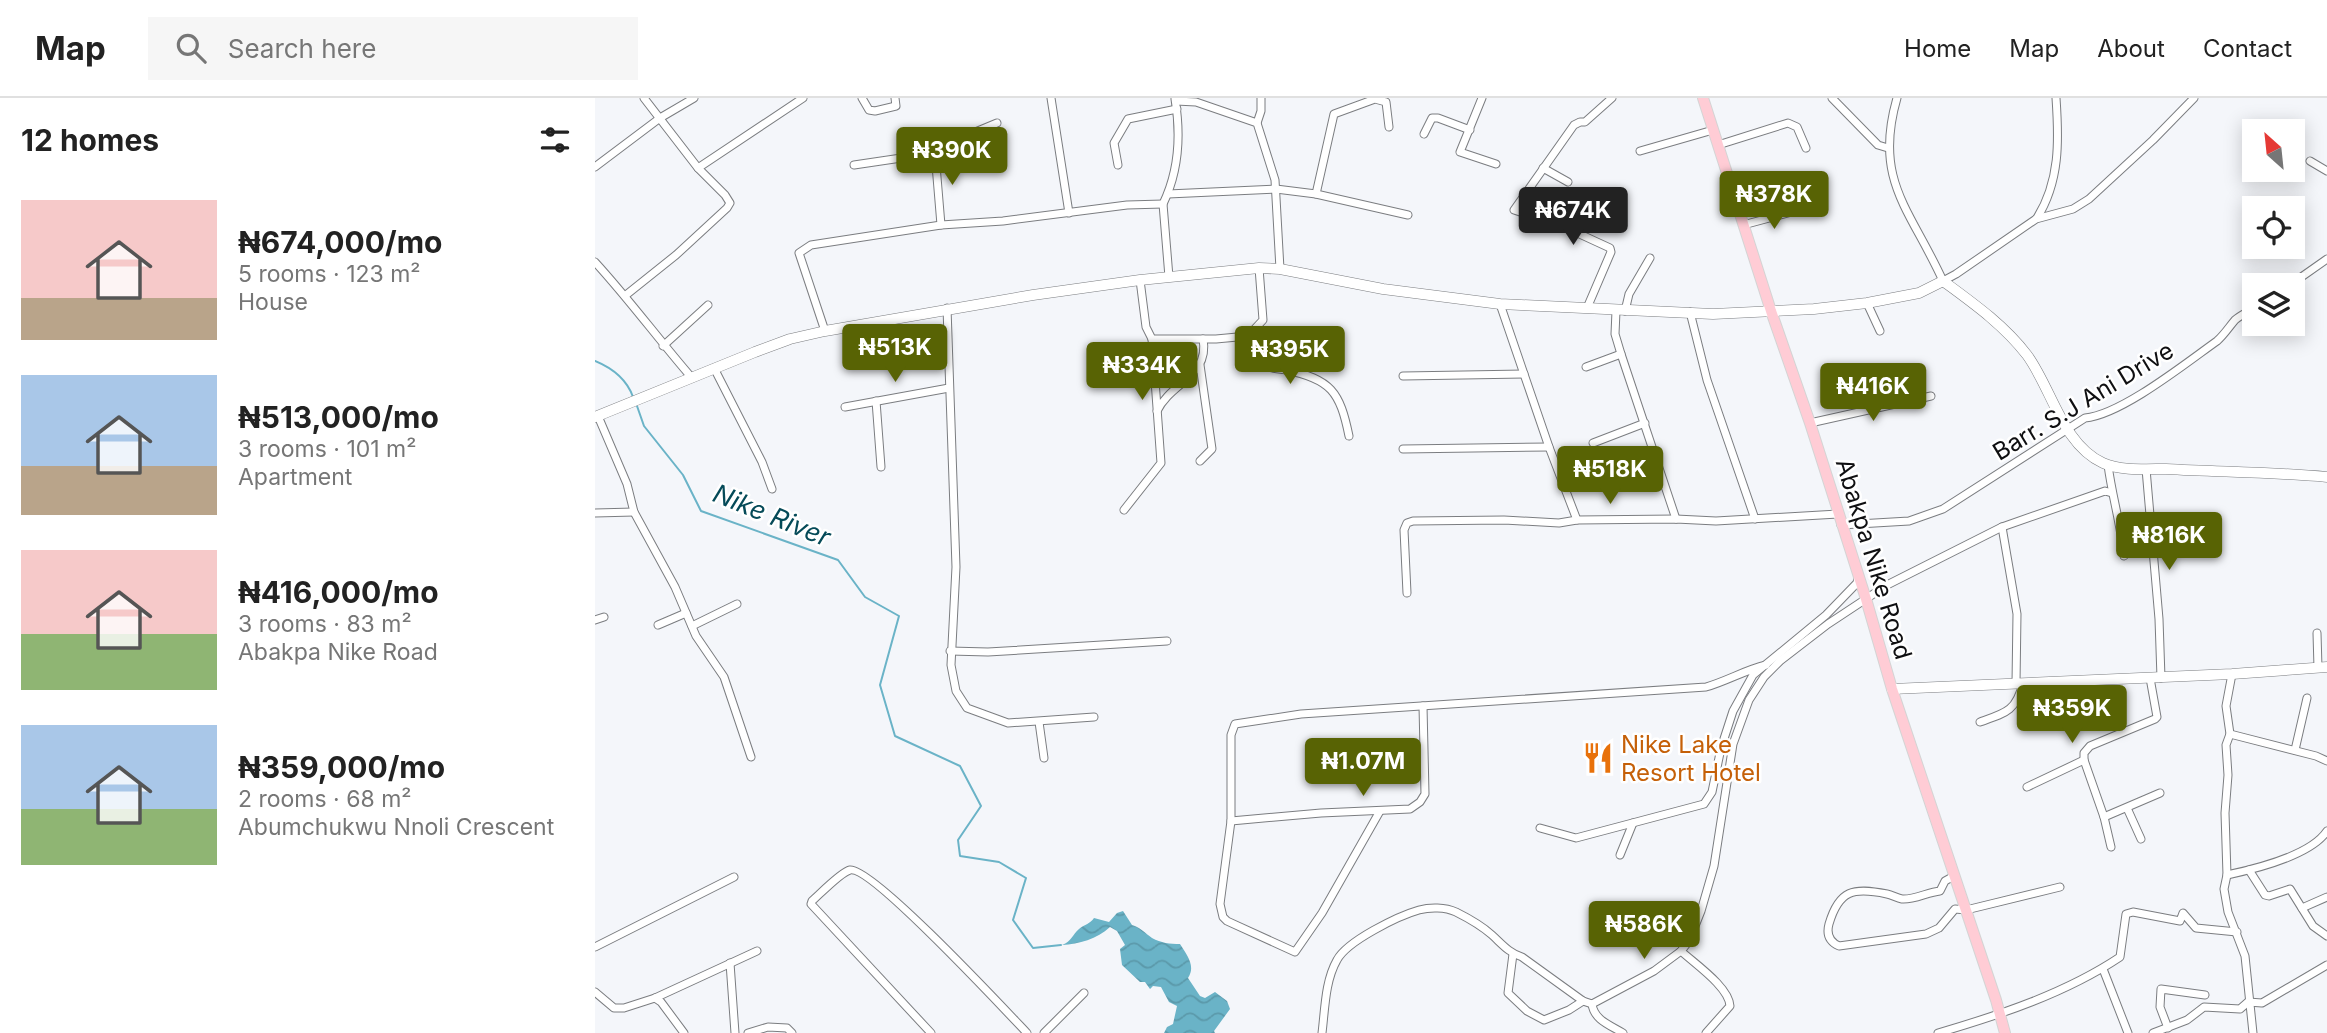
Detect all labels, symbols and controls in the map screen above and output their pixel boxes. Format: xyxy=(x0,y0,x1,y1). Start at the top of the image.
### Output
search box xyxy=(148,17,638,80)
text: Map xyxy=(35,28,106,68)
icon: search xyxy=(172,29,210,67)
text: Search here xyxy=(228,33,376,64)
text: Home xyxy=(1904,34,1971,63)
text: Map xyxy=(2009,34,2059,63)
text: About xyxy=(2097,34,2165,63)
text: Contact xyxy=(2203,34,2292,63)
north arrow xyxy=(2242,119,2305,182)
map controls xyxy=(2242,119,2305,336)
icon: filters xyxy=(536,121,574,159)
text: 12 homes xyxy=(21,122,159,158)
pin: ₦390K xyxy=(903,127,1001,187)
text: ₦390K xyxy=(912,136,992,164)
pin: ₦378K xyxy=(1725,172,1823,231)
text: ₦378K xyxy=(1736,180,1812,208)
pin: ₦674K xyxy=(1524,188,1622,247)
text: ₦674K xyxy=(1535,196,1611,224)
button: locate xyxy=(2242,196,2305,259)
text: ₦674,000/mo xyxy=(238,224,442,260)
icon: home xyxy=(77,228,161,312)
text: 5 rooms · 123 m² xyxy=(238,260,421,288)
button: layers xyxy=(2242,273,2305,336)
text: House xyxy=(238,288,308,316)
pin: ₦513K xyxy=(846,324,944,384)
pin: ₦395K xyxy=(1241,327,1339,386)
text: ₦513K xyxy=(858,333,932,361)
text: ₦395K xyxy=(1251,335,1329,363)
street label: Barr. S.J Ani Drive xyxy=(1987,336,2179,466)
pin: ₦334K xyxy=(1093,342,1191,402)
text: ₦334K xyxy=(1102,351,1182,379)
pin: ₦416K xyxy=(1824,364,1922,423)
text: ₦416K xyxy=(1836,372,1910,400)
text: ₦513,000/mo xyxy=(238,399,439,435)
icon: home xyxy=(77,403,161,487)
text: 3 rooms · 101 m² xyxy=(238,435,416,463)
pin: ₦518K xyxy=(1561,446,1659,506)
text: ₦518K xyxy=(1573,455,1647,483)
street label: Abakpa Nike Road xyxy=(1830,455,1918,663)
text: Apartment xyxy=(238,463,352,491)
water label: Nike River xyxy=(709,477,836,553)
pin: ₦816K xyxy=(2120,512,2218,572)
text: ₦816K xyxy=(2132,521,2206,549)
text: ₦416,000/mo xyxy=(238,574,439,610)
icon: home xyxy=(77,578,161,662)
text: 3 rooms · 83 m² xyxy=(238,610,412,638)
text: Abakpa Nike Road xyxy=(238,638,438,666)
pin: ₦359K xyxy=(2023,686,2121,745)
text: ₦359K xyxy=(2033,694,2111,722)
place label: Nike Lake Resort Hotel xyxy=(1621,730,1761,787)
pin: ₦1.07M xyxy=(1306,738,1420,798)
restaurant icon: Nike Lake Resort Hotel xyxy=(1581,741,1615,775)
text: ₦1.07M xyxy=(1321,747,1405,775)
text: ₦359,000/mo xyxy=(238,749,445,785)
icon: home xyxy=(77,753,161,837)
text: 2 rooms · 68 m² xyxy=(238,785,411,813)
text: Abumchukwu Nnoli Crescent xyxy=(238,813,554,841)
pin: ₦586K xyxy=(1595,902,1693,961)
text: ₦586K xyxy=(1605,910,1683,938)

